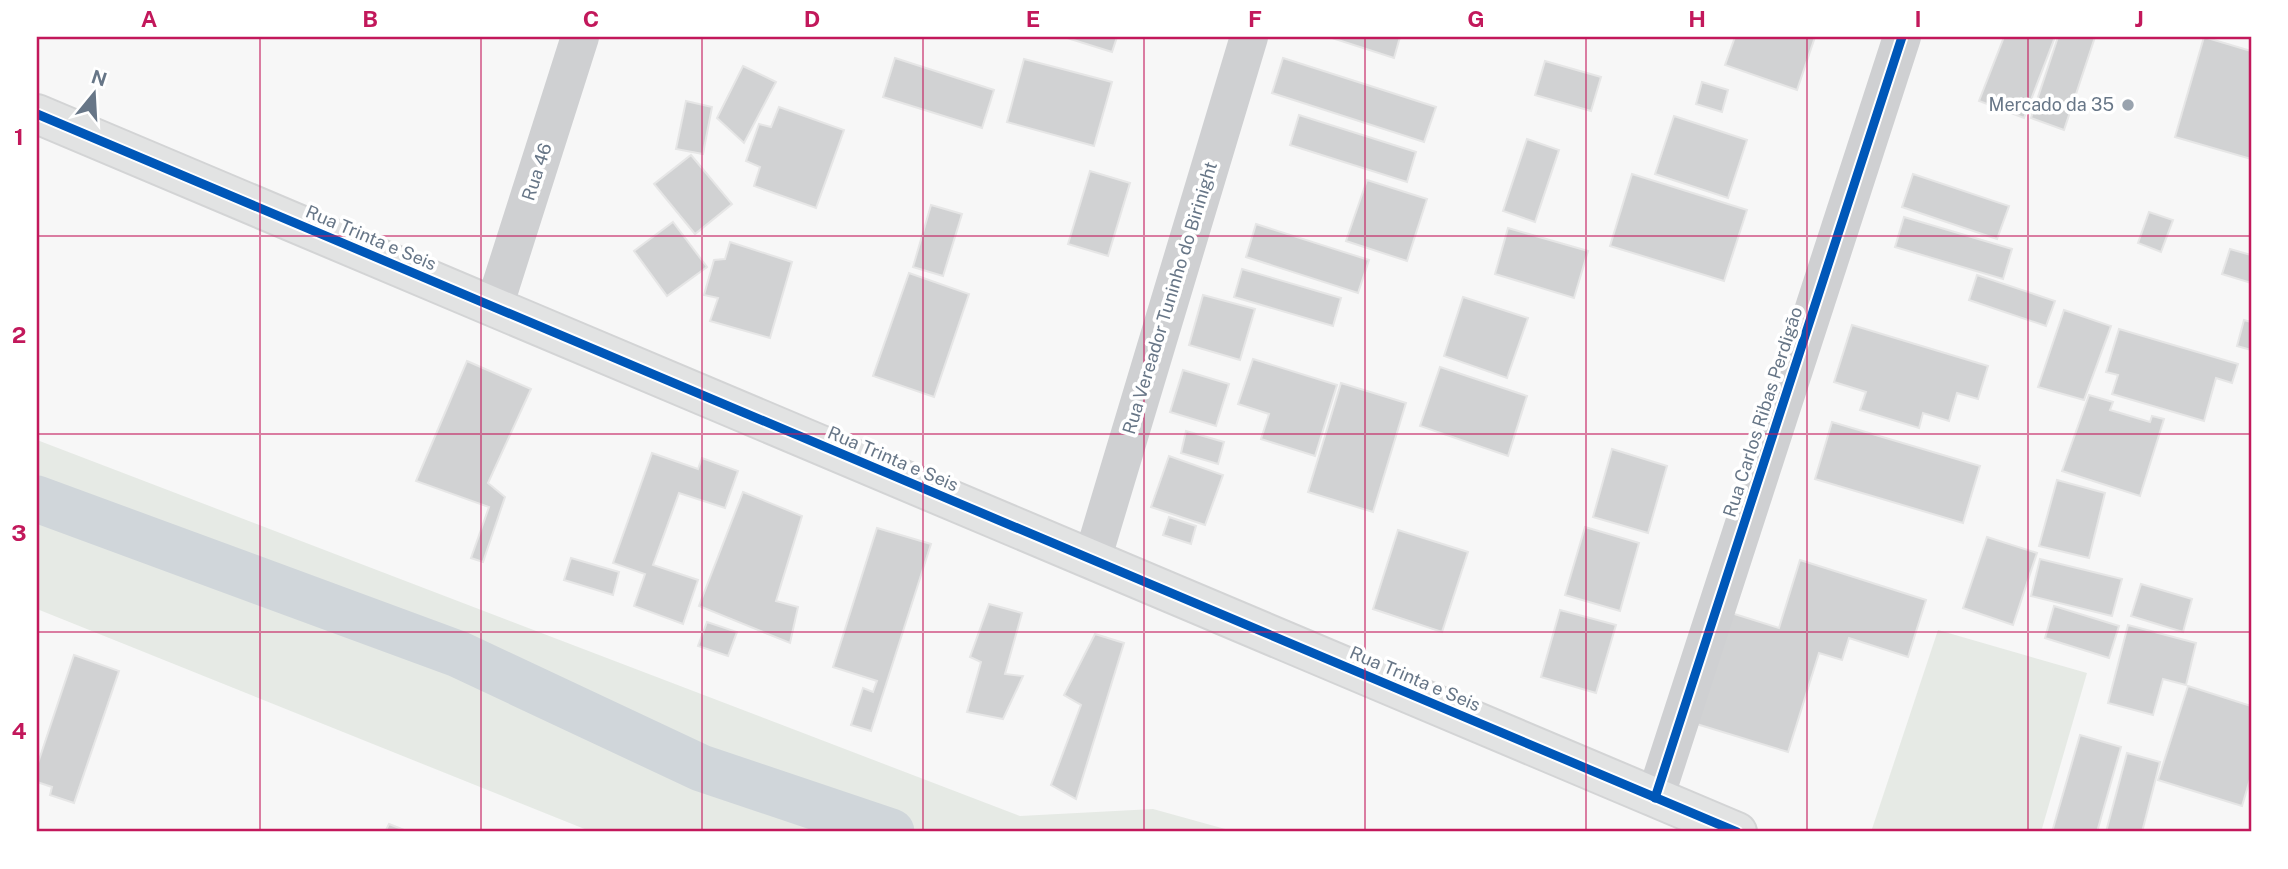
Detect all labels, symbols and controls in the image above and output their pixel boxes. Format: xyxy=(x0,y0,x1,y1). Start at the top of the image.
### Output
text: A xyxy=(141,5,158,32)
text: B xyxy=(362,5,378,32)
text: C xyxy=(583,5,599,32)
text: D xyxy=(804,5,820,32)
text: E xyxy=(1026,5,1040,32)
text: F xyxy=(1248,5,1262,32)
text: G xyxy=(1467,5,1485,32)
text: H xyxy=(1688,5,1706,32)
text: I xyxy=(1914,5,1922,32)
text: J xyxy=(2134,5,2144,32)
north arrow xyxy=(60,60,130,130)
text: N xyxy=(89,65,110,91)
place label: Mercado da 35 xyxy=(1989,94,2114,115)
marker: Mercado da 35 xyxy=(2120,97,2136,113)
text: 1 xyxy=(14,123,24,150)
street label: Rua 46 xyxy=(517,140,556,203)
street label: Rua Vereador Tuninho do Birinight xyxy=(1118,159,1221,437)
street label: Rua Trinta e Seis xyxy=(303,201,440,275)
street label: Rua Carlos Ribas Perdigão xyxy=(1719,304,1806,520)
text: 2 xyxy=(12,321,26,348)
street label: Rua Trinta e Seis xyxy=(825,422,962,496)
text: 3 xyxy=(11,519,27,546)
street label: Rua Trinta e Seis xyxy=(1347,642,1484,716)
text: 4 xyxy=(11,717,27,744)

